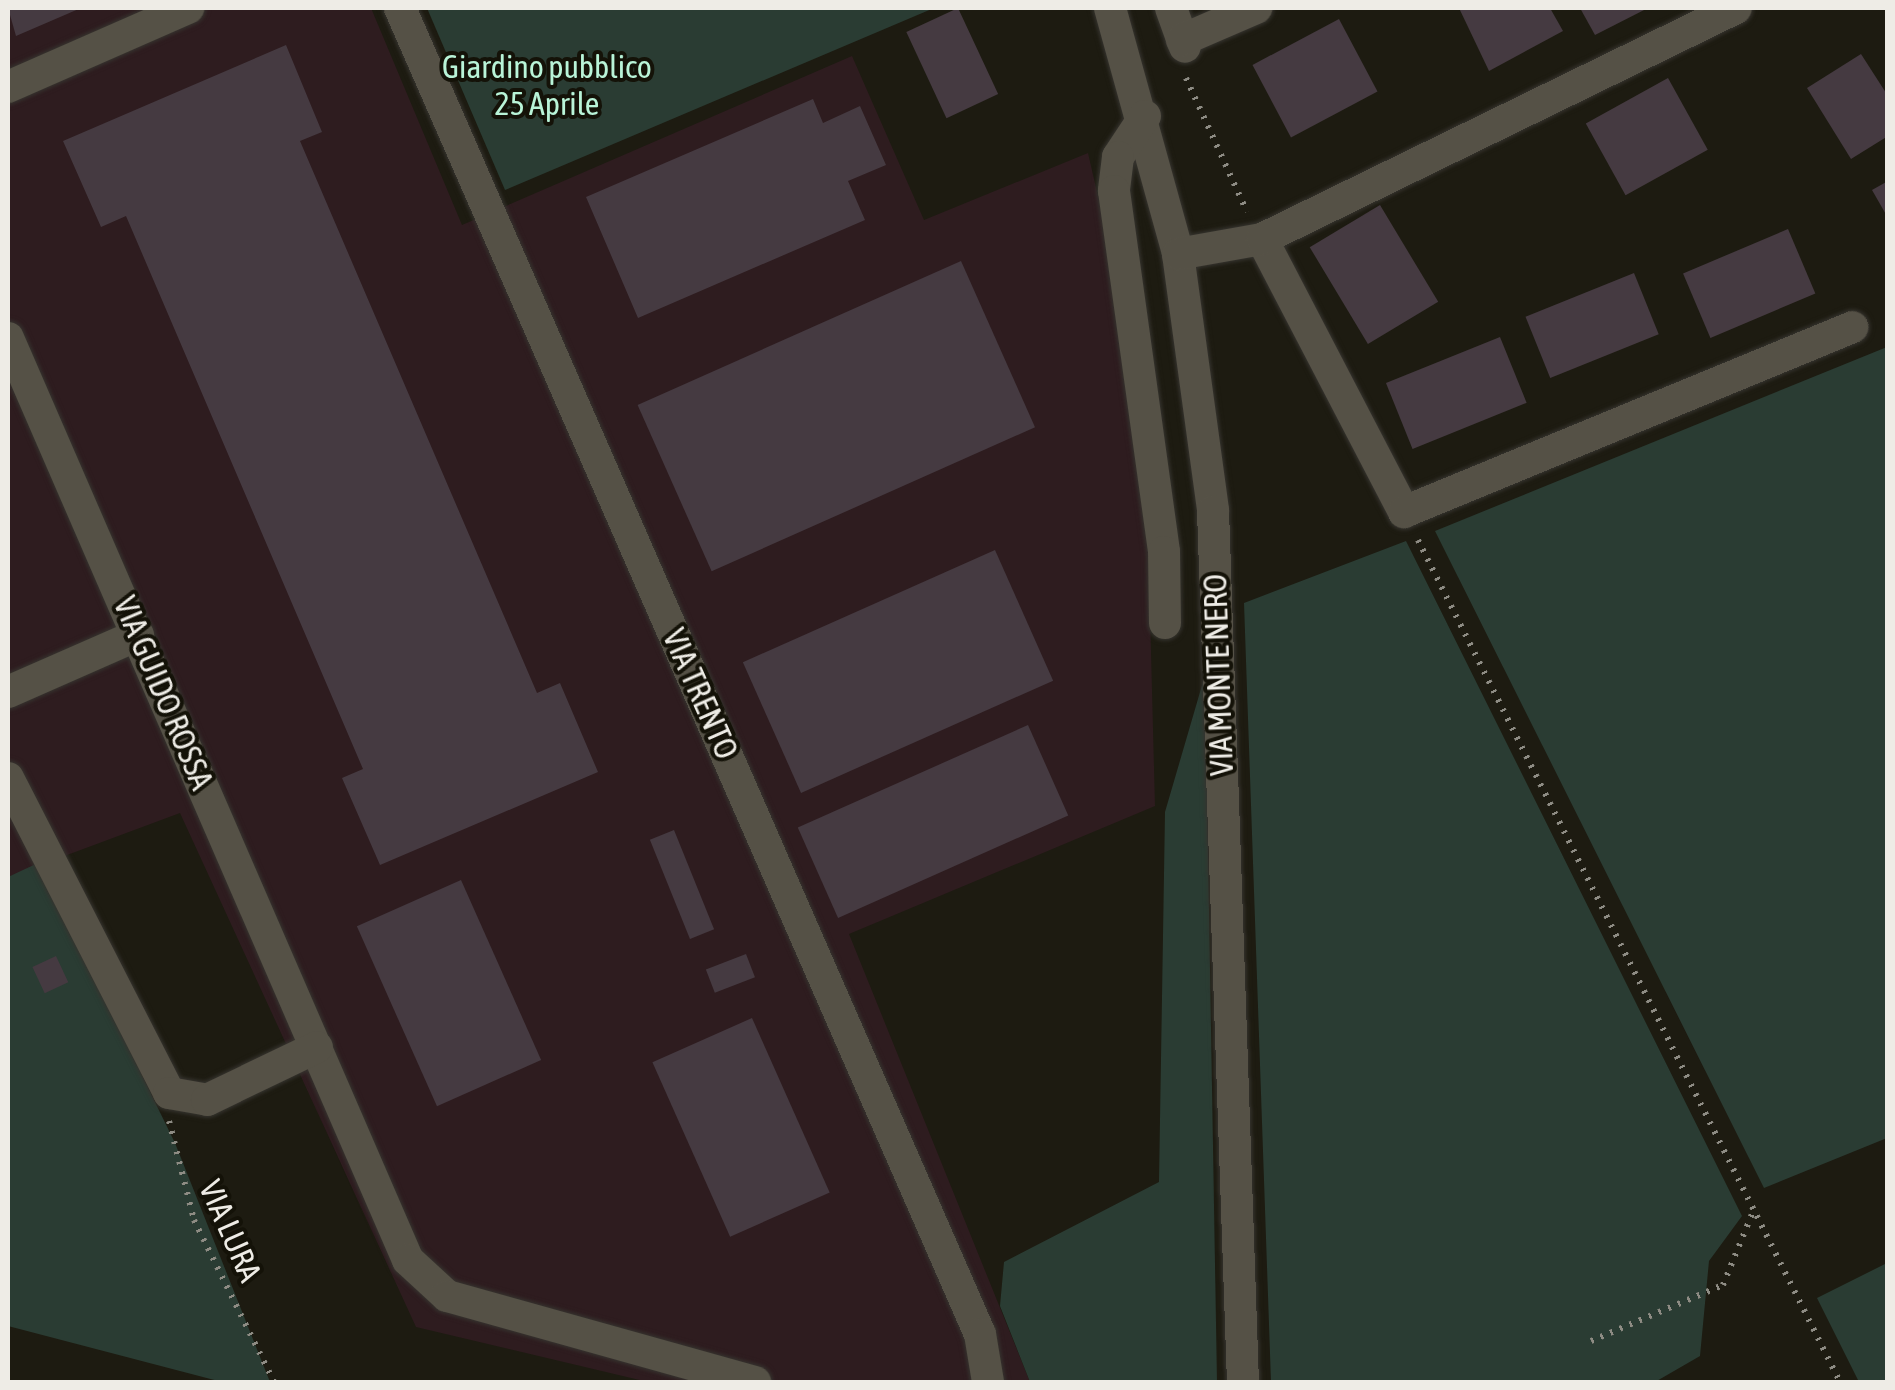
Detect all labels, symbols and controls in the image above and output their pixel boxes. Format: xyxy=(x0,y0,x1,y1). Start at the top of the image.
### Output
park label: Giardino pubblico 25 Aprile xyxy=(442,49,652,124)
street label: VIA MONTE NERO xyxy=(1196,573,1242,777)
street label: VIA GUIDO ROSSA xyxy=(105,591,221,795)
street label: VIA TRENTO xyxy=(654,623,746,765)
street label: VIA LURA xyxy=(191,1174,269,1288)

